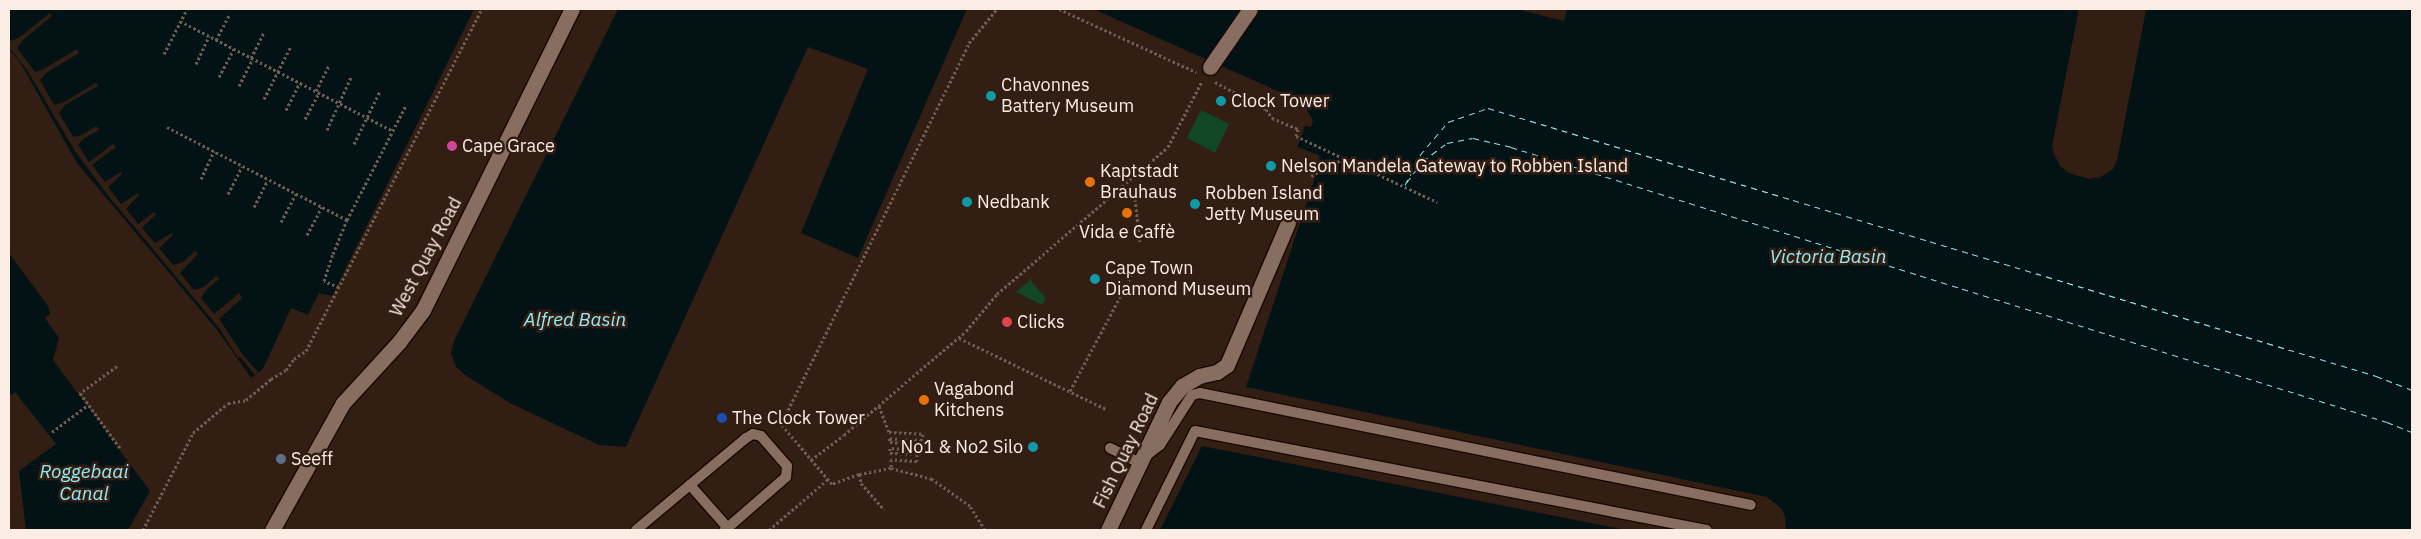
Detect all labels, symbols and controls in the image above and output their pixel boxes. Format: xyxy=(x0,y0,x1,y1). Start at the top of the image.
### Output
place label: Chavonnes Battery Museum xyxy=(1001,75,1134,118)
marker: Chavonnes Battery Museum xyxy=(985,90,997,102)
place label: Clock Tower xyxy=(1231,90,1329,112)
marker: Clock Tower xyxy=(1215,95,1227,107)
place label: Cape Grace xyxy=(462,135,555,157)
marker: Cape Grace xyxy=(446,140,458,152)
place label: Nelson Mandela Gateway to Robben Island xyxy=(1281,155,1628,177)
marker: Nelson Mandela Gateway to Robben Island xyxy=(1265,160,1277,172)
place label: Kaptstadt Brauhaus xyxy=(1100,161,1179,203)
marker: Kaptstadt Brauhaus xyxy=(1084,176,1096,188)
place label: Robben Island Jetty Museum xyxy=(1205,183,1323,225)
place label: Nedbank xyxy=(977,191,1050,213)
street label: West Quay Road xyxy=(385,194,467,320)
marker: Nedbank xyxy=(961,196,973,208)
marker: Robben Island Jetty Museum xyxy=(1189,198,1201,210)
marker: Vida e Caffè xyxy=(1121,207,1133,219)
place label: Vida e Caffè xyxy=(1079,221,1175,243)
water label: Victoria Basin xyxy=(1769,246,1887,268)
place label: Cape Town Diamond Museum xyxy=(1105,258,1251,300)
marker: Cape Town Diamond Museum xyxy=(1089,273,1101,285)
water label: Alfred Basin xyxy=(524,309,626,331)
place label: Clicks xyxy=(1017,311,1065,333)
marker: Clicks xyxy=(1001,316,1013,328)
place label: Vagabond Kitchens xyxy=(934,379,1014,422)
street label: Fish Quay Road xyxy=(1089,390,1163,512)
marker: Vagabond Kitchens xyxy=(918,394,930,406)
place label: The Clock Tower xyxy=(732,407,865,429)
marker: The Clock Tower xyxy=(716,412,728,424)
place label: No1 & No2 Silo xyxy=(901,436,1023,458)
marker: No1 & No2 Silo xyxy=(1027,441,1039,453)
place label: Seeff xyxy=(291,448,333,470)
marker: Seeff xyxy=(275,453,287,465)
water label: Roggebaai Canal xyxy=(40,461,128,505)

